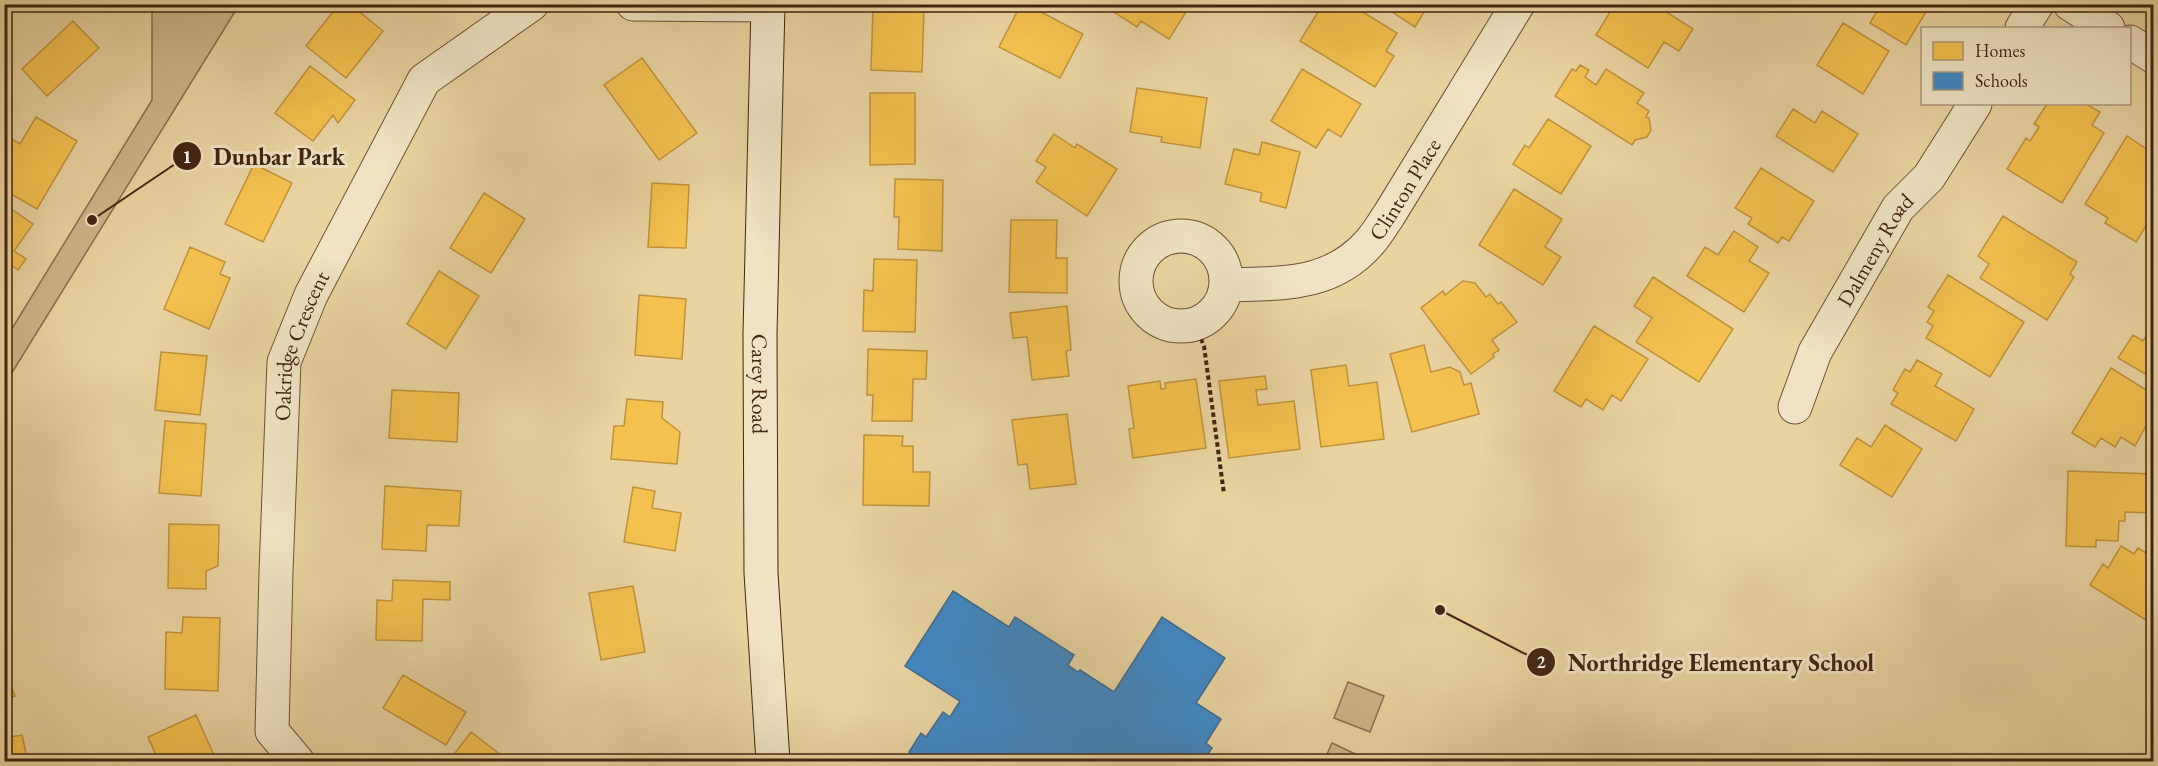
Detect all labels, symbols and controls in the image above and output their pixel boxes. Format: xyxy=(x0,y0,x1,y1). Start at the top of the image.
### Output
legend xyxy=(1921,27,2131,105)
text: Homes xyxy=(1975,39,2026,62)
text: Schools xyxy=(1975,69,2028,92)
street label: Clinton Place xyxy=(1362,132,1448,246)
callout: Dunbar Park xyxy=(172,135,357,177)
text: Dunbar Park xyxy=(213,141,346,172)
text: 1 xyxy=(182,145,192,168)
street label: Dalmeny Road xyxy=(1830,186,1920,312)
street label: Oakridge Crescent xyxy=(268,266,336,422)
street label: Carey Road xyxy=(745,334,774,435)
callout: Northridge Elementary School xyxy=(1526,641,1887,683)
text: Northridge Elementary School xyxy=(1568,647,1874,679)
text: 2 xyxy=(1536,650,1546,673)

